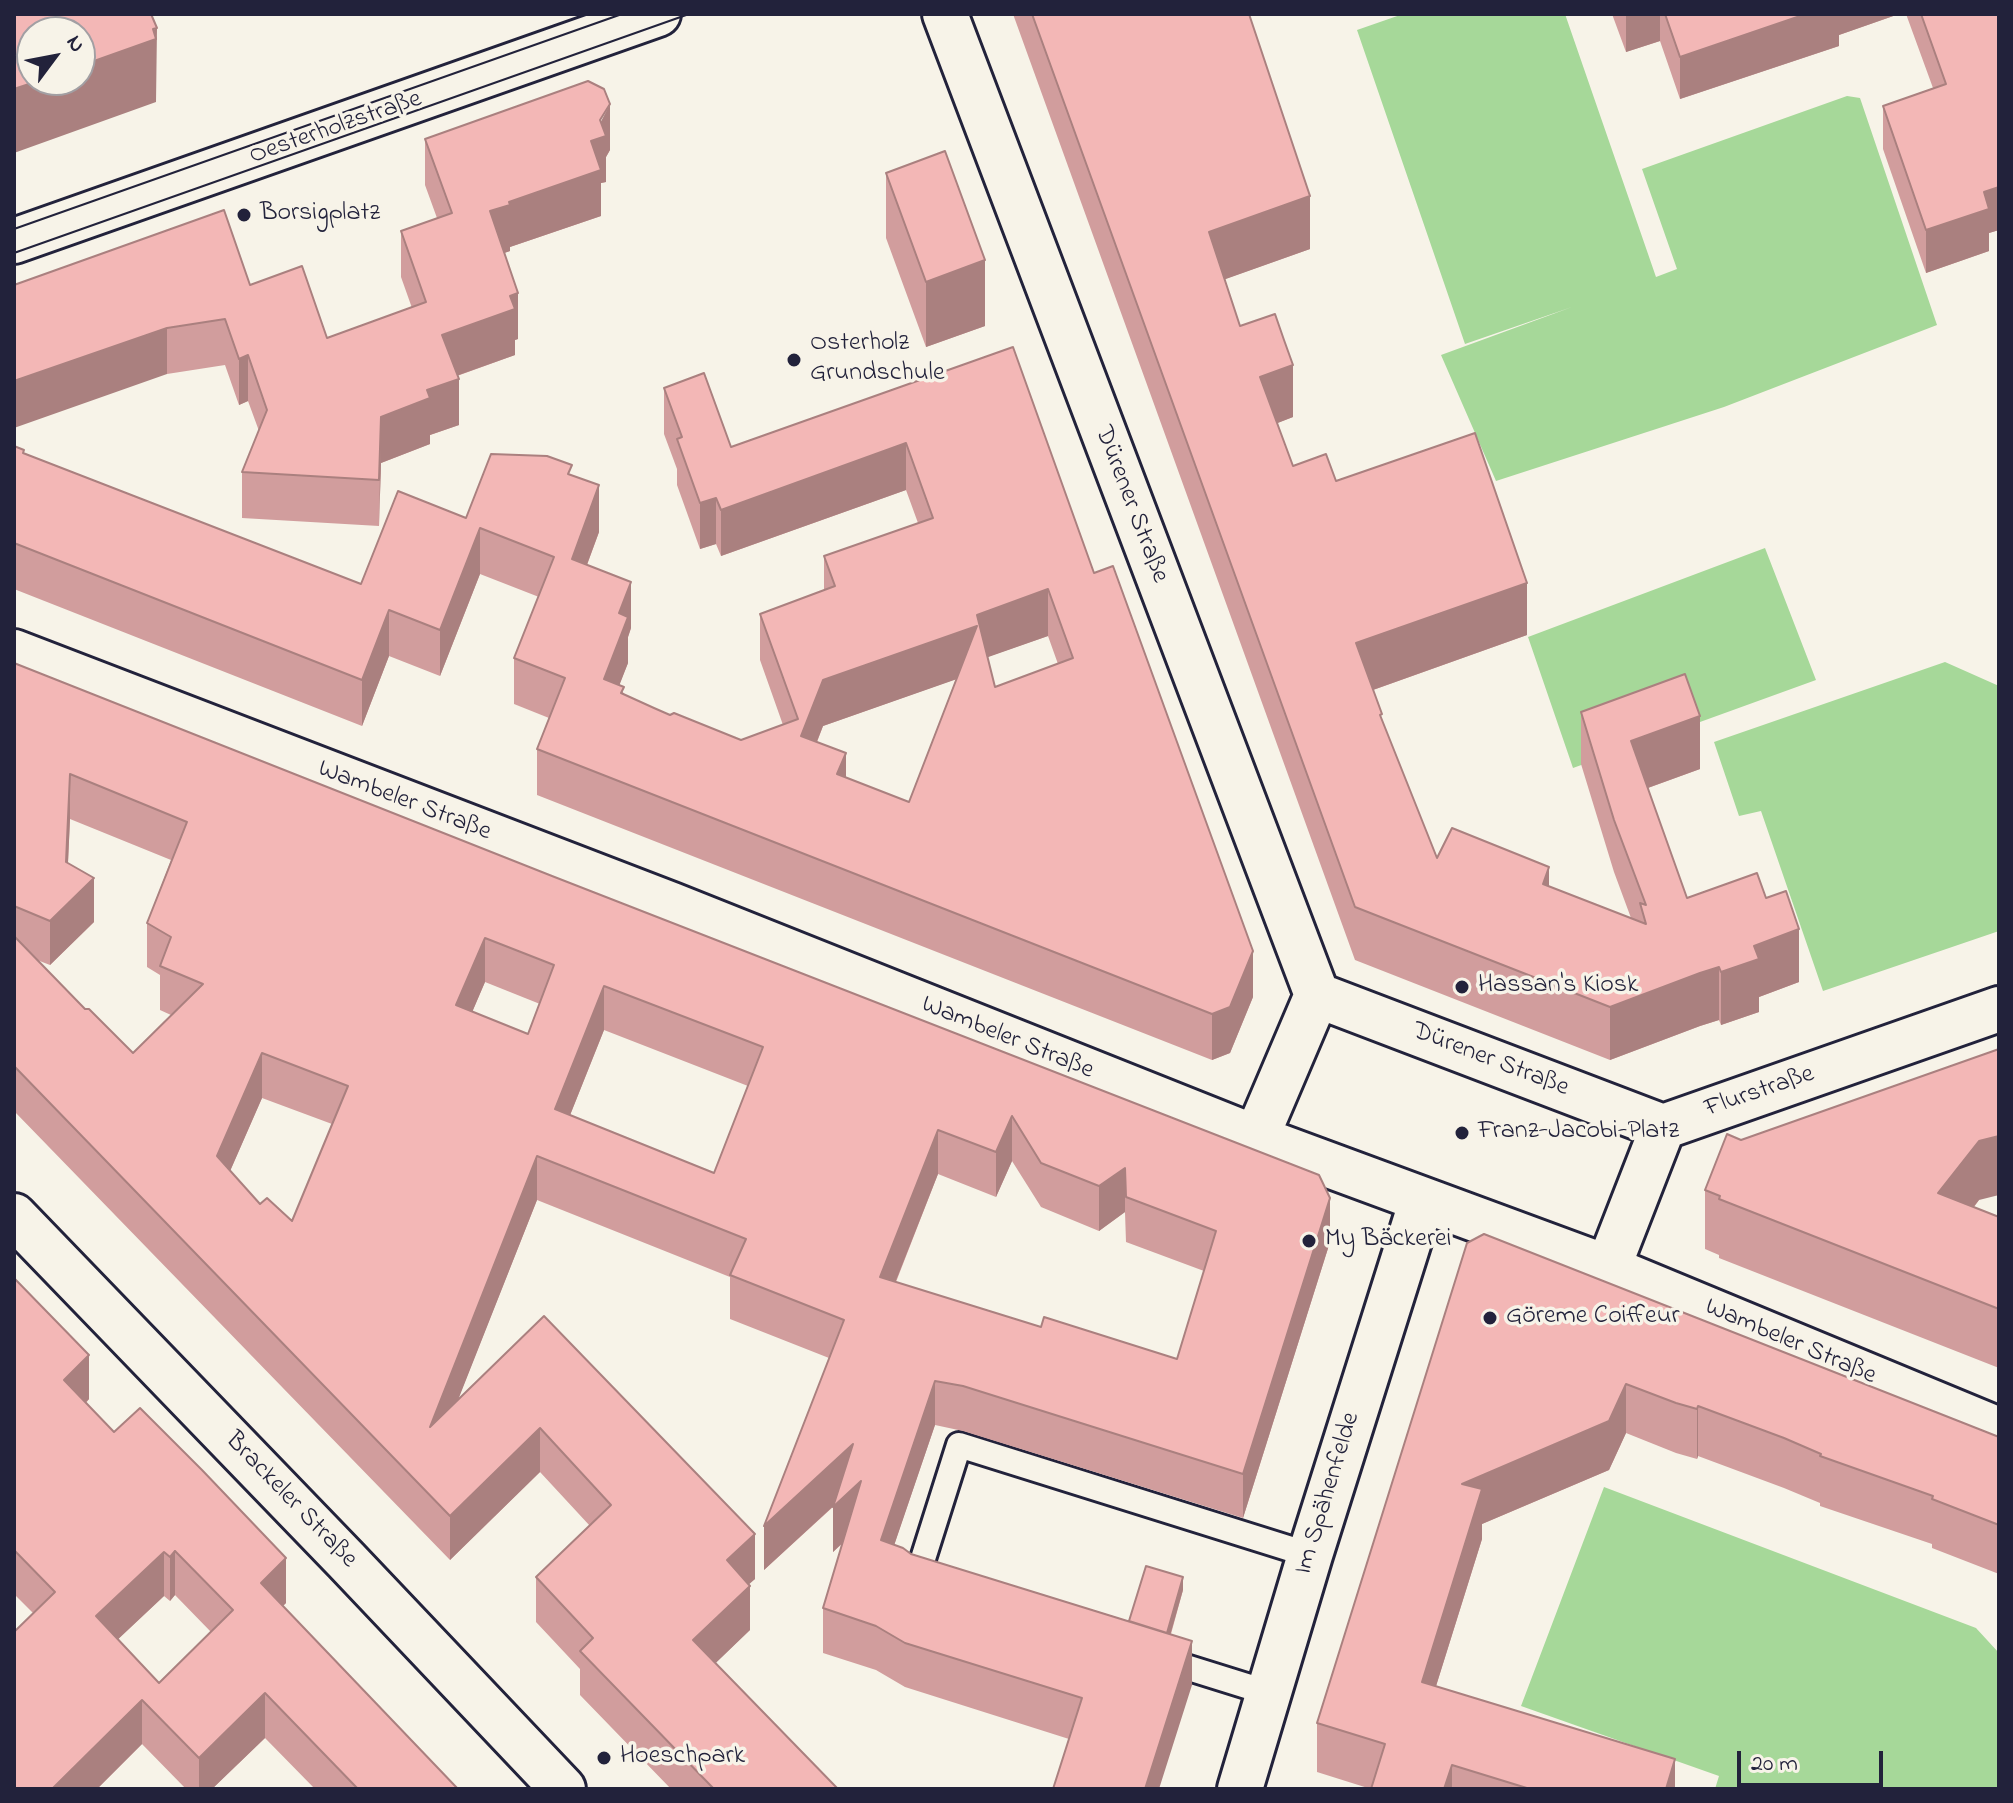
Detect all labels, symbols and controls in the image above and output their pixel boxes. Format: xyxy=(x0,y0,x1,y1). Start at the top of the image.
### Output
north arrow xyxy=(16,16,96,96)
text: N xyxy=(57,30,92,59)
street label: Oesterholzstraße xyxy=(246,85,426,173)
place label: Borsigplatz xyxy=(260,199,380,231)
marker: Borsigplatz xyxy=(235,206,253,224)
place label: Osterholz Grundschule xyxy=(810,329,945,390)
marker: Osterholz Grundschule xyxy=(785,351,803,369)
street label: Dürener Straße xyxy=(1086,422,1174,588)
street label: Wambeler Straße xyxy=(313,755,495,849)
place label: Hassan's Kiosk xyxy=(1478,971,1638,1003)
marker: Hassan's Kiosk xyxy=(1453,978,1471,996)
street label: Wambeler Straße xyxy=(916,990,1098,1088)
street label: Dürener Straße xyxy=(1407,1017,1573,1105)
street label: Flurstraße xyxy=(1701,1060,1819,1126)
place label: Franz-Jacobi-Platz xyxy=(1478,1117,1679,1149)
marker: Franz-Jacobi-Platz xyxy=(1453,1124,1471,1142)
place label: My Bäckerei xyxy=(1325,1225,1451,1257)
marker: My Bäckerei xyxy=(1300,1232,1318,1250)
street label: Wambeler Straße xyxy=(1700,1293,1880,1393)
place label: Göreme Coiffeur xyxy=(1506,1302,1679,1334)
marker: Göreme Coiffeur xyxy=(1481,1309,1499,1327)
street label: Im Spähenfelde xyxy=(1290,1409,1368,1579)
street label: Brackeler Straße xyxy=(217,1426,363,1576)
scale bar xyxy=(1741,1735,1887,1785)
place label: Hoeschpark xyxy=(620,1742,745,1774)
text: 20 m xyxy=(1751,1747,1798,1782)
marker: Hoeschpark xyxy=(595,1749,613,1767)

